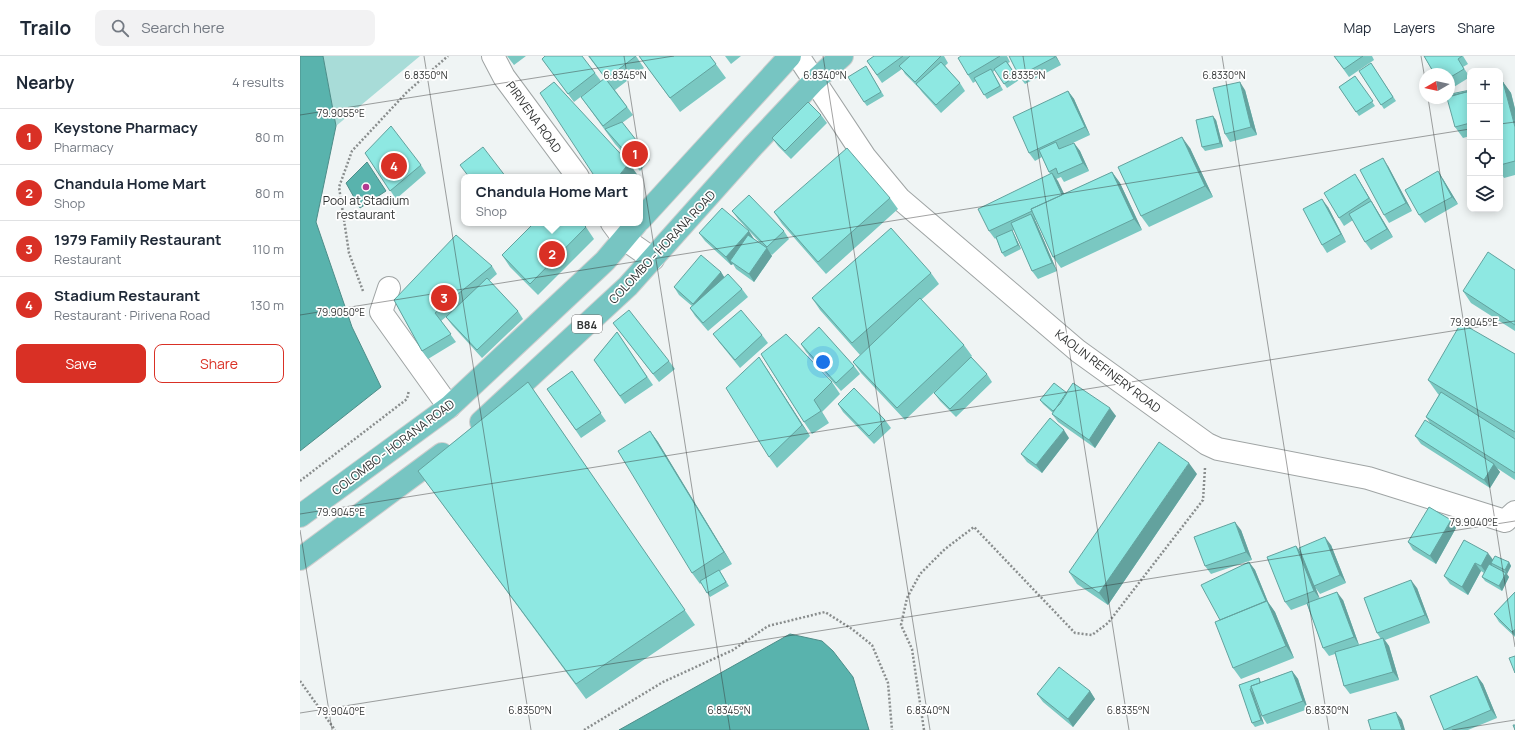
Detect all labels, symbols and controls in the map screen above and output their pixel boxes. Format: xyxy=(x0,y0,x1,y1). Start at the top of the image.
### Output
search box xyxy=(95,10,375,46)
text: Trailo xyxy=(20,15,71,41)
icon: search xyxy=(109,17,131,39)
text: Search here xyxy=(141,17,225,38)
text: Map xyxy=(1343,18,1371,37)
text: Layers xyxy=(1393,18,1435,37)
text: Share xyxy=(1457,18,1495,37)
text: 6.8350°N xyxy=(404,68,448,82)
text: 6.8345°N xyxy=(603,68,647,82)
text: 6.8340°N xyxy=(803,68,847,82)
text: 6.8335°N xyxy=(1003,68,1046,82)
text: 6.8330°N xyxy=(1202,68,1246,82)
north arrow xyxy=(1419,68,1455,104)
map controls xyxy=(1467,68,1503,212)
button: + xyxy=(1467,68,1503,104)
text: Nearby xyxy=(16,71,74,94)
text: 4 results xyxy=(232,73,284,91)
street label: PIRIVENA ROAD xyxy=(502,78,566,156)
button: − xyxy=(1467,104,1503,140)
text: 79.9055°E xyxy=(317,106,365,120)
text: Keystone Pharmacy xyxy=(54,117,198,138)
text: 1 xyxy=(26,128,32,146)
text: 80 m xyxy=(255,128,284,146)
text: Pharmacy xyxy=(54,138,114,156)
pin: 1 xyxy=(622,139,648,169)
button: locate xyxy=(1467,140,1503,176)
pin: 4 xyxy=(381,151,407,181)
text: Chandula Home Mart xyxy=(54,173,206,194)
popup xyxy=(461,174,643,226)
button: layers xyxy=(1467,176,1503,212)
text: Chandula Home Mart xyxy=(476,181,628,202)
marker: Pool at Stadium restaurant xyxy=(361,182,371,192)
text: 2 xyxy=(25,184,33,202)
text: 80 m xyxy=(255,184,284,202)
street label: COLOMBO - HORANA ROAD xyxy=(605,186,719,308)
place label: Pool at Stadium restaurant xyxy=(323,192,409,223)
text: Shop xyxy=(54,194,85,212)
text: Shop xyxy=(476,202,507,220)
text: 1979 Family Restaurant xyxy=(54,229,222,250)
pin: 2 xyxy=(539,239,565,269)
text: 3 xyxy=(25,240,33,258)
text: 110 m xyxy=(252,240,284,258)
text: Restaurant xyxy=(54,250,121,268)
pin: 3 xyxy=(431,283,457,313)
text: Stadium Restaurant xyxy=(54,285,200,306)
text: 4 xyxy=(25,296,33,314)
text: 130 m xyxy=(250,296,284,314)
text: 79.9050°E xyxy=(317,305,365,319)
text: Restaurant · Pirivena Road xyxy=(54,306,210,324)
road number: B84 xyxy=(572,315,602,333)
text: 79.9045°E xyxy=(1450,315,1498,329)
street label: KAOLIN REFINERY ROAD xyxy=(1051,325,1165,417)
button: Save xyxy=(16,344,146,383)
button: Share xyxy=(154,344,284,383)
your location xyxy=(813,352,833,372)
street label: COLOMBO - HORANA ROAD xyxy=(328,395,458,499)
text: 79.9045°E xyxy=(317,505,365,519)
text: 79.9040°E xyxy=(1450,515,1498,529)
text: 6.8350°N xyxy=(508,703,552,717)
text: 6.8345°N xyxy=(707,703,751,717)
text: 6.8340°N xyxy=(906,703,950,717)
text: 6.8335°N xyxy=(1107,703,1150,717)
text: 6.8330°N xyxy=(1305,703,1349,717)
text: 79.9040°E xyxy=(317,704,365,718)

